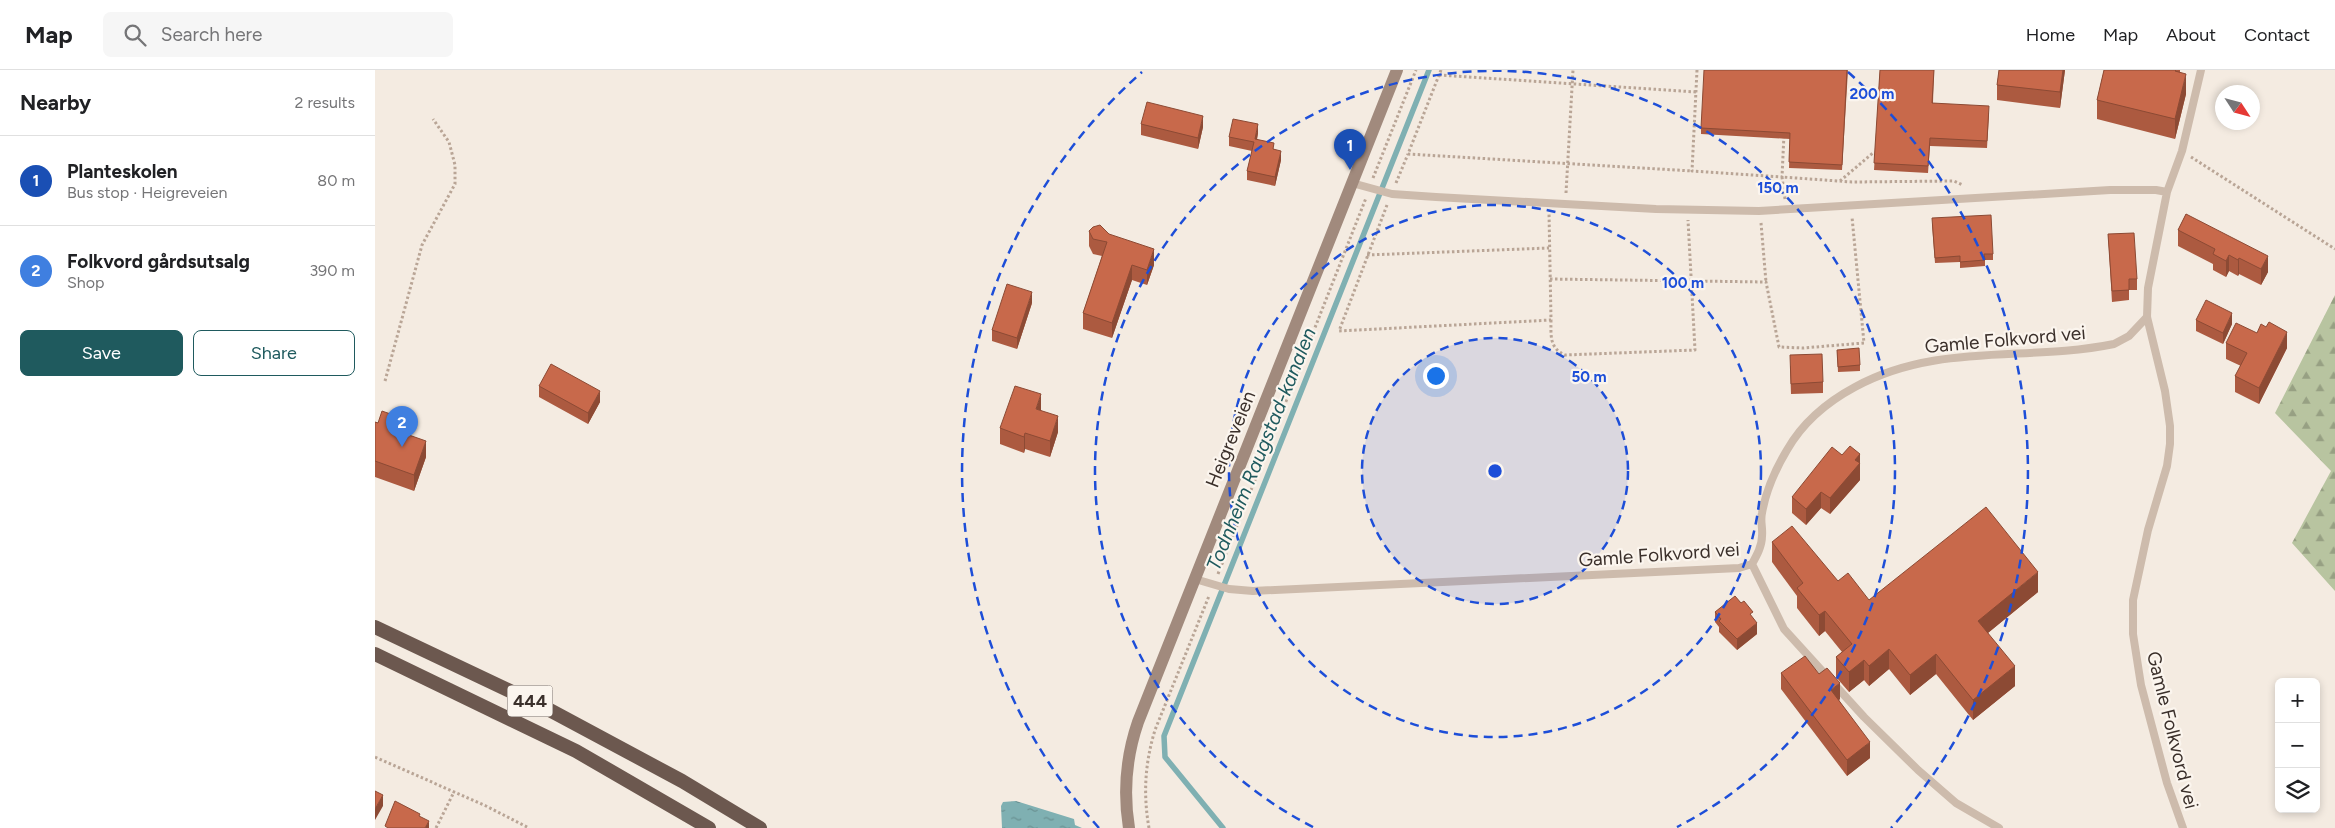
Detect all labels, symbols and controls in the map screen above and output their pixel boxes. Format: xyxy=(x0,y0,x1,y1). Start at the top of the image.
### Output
search box xyxy=(103,12,453,57)
text: Map xyxy=(25,20,73,49)
icon: search xyxy=(121,21,149,49)
text: Search here xyxy=(161,23,262,46)
text: Home xyxy=(2026,24,2075,46)
text: Map xyxy=(2103,24,2138,46)
text: About xyxy=(2166,24,2216,46)
text: Contact xyxy=(2244,24,2310,46)
text: 200 m xyxy=(1850,85,1894,103)
north arrow xyxy=(2215,85,2260,130)
text: Nearby xyxy=(20,90,91,115)
text: 2 results xyxy=(295,93,355,112)
pin: 1 xyxy=(1334,129,1366,170)
text: Planteskolen xyxy=(67,160,178,183)
text: 1 xyxy=(33,171,39,190)
text: 80 m xyxy=(317,171,355,190)
text: 150 m xyxy=(1757,179,1799,197)
text: Bus stop · Heigreveien xyxy=(67,183,227,202)
text: Folkvord gårdsutsalg xyxy=(67,250,250,273)
text: 2 xyxy=(31,261,41,280)
text: 390 m xyxy=(309,261,355,280)
text: Shop xyxy=(67,273,105,292)
text: 100 m xyxy=(1662,274,1704,292)
street label: Gamle Folkvord vei xyxy=(1924,321,2087,358)
water label: Todnheim Raugstad-kanalen xyxy=(1201,324,1321,574)
button: Save xyxy=(20,330,183,376)
button: Share xyxy=(193,330,355,376)
your location xyxy=(1423,363,1449,389)
text: 50 m xyxy=(1571,368,1607,386)
street label: Heigreveien xyxy=(1201,388,1260,491)
pin: 2 xyxy=(386,406,418,447)
centre of rings xyxy=(1486,462,1504,480)
street label: Gamle Folkvord vei xyxy=(1578,537,1740,572)
street label: Gamle Folkvord vei xyxy=(2142,649,2203,811)
map controls xyxy=(2275,678,2320,813)
button: + xyxy=(2275,678,2320,723)
road number: 444 xyxy=(507,686,553,716)
button: − xyxy=(2275,723,2320,768)
button: layers xyxy=(2275,768,2320,813)

